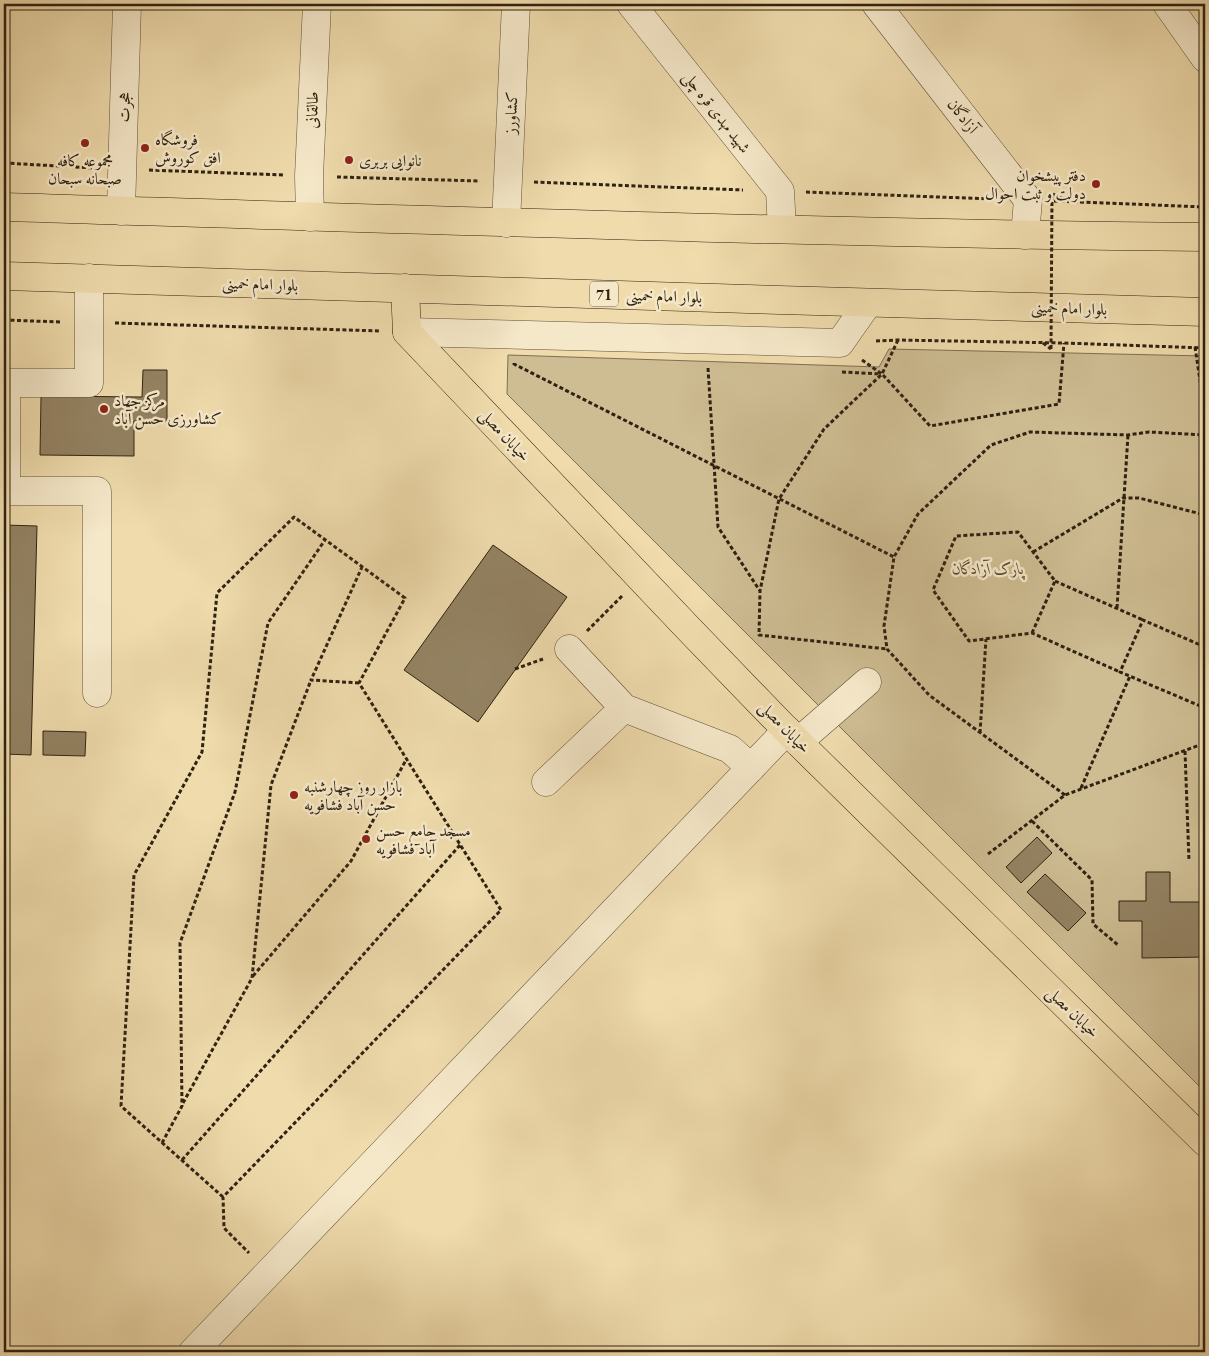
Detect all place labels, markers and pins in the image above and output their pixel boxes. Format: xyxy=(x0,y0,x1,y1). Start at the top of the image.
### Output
place label: فروشگاه افق کوروش xyxy=(155,129,221,168)
marker: مجموعه کافه صبحانه سبحان xyxy=(79,137,91,149)
marker: فروشگاه افق کوروش xyxy=(139,142,151,154)
place label: مجموعه کافه صبحانه سبحان xyxy=(48,150,122,189)
place label: نانوایی بربری xyxy=(359,150,421,171)
marker: نانوایی بربری xyxy=(343,154,355,166)
place label: دفتر پیشخوان دولت و ثبت احوال xyxy=(985,165,1086,204)
marker: دفتر پیشخوان دولت و ثبت احوال xyxy=(1090,178,1102,190)
place label: مرکز جهاد کشاورزی حسن آباد xyxy=(114,390,222,430)
marker: مرکز جهاد کشاورزی حسن آباد xyxy=(98,403,110,415)
place label: بازار روز چهارشنبه حسن آباد فشافویه xyxy=(304,776,402,816)
marker: بازار روز چهارشنبه حسن آباد فشافویه xyxy=(288,789,300,801)
place label: مسجد جامع حسن آباد فشافویه xyxy=(376,820,471,859)
marker: مسجد جامع حسن آباد فشافویه xyxy=(360,833,372,845)

